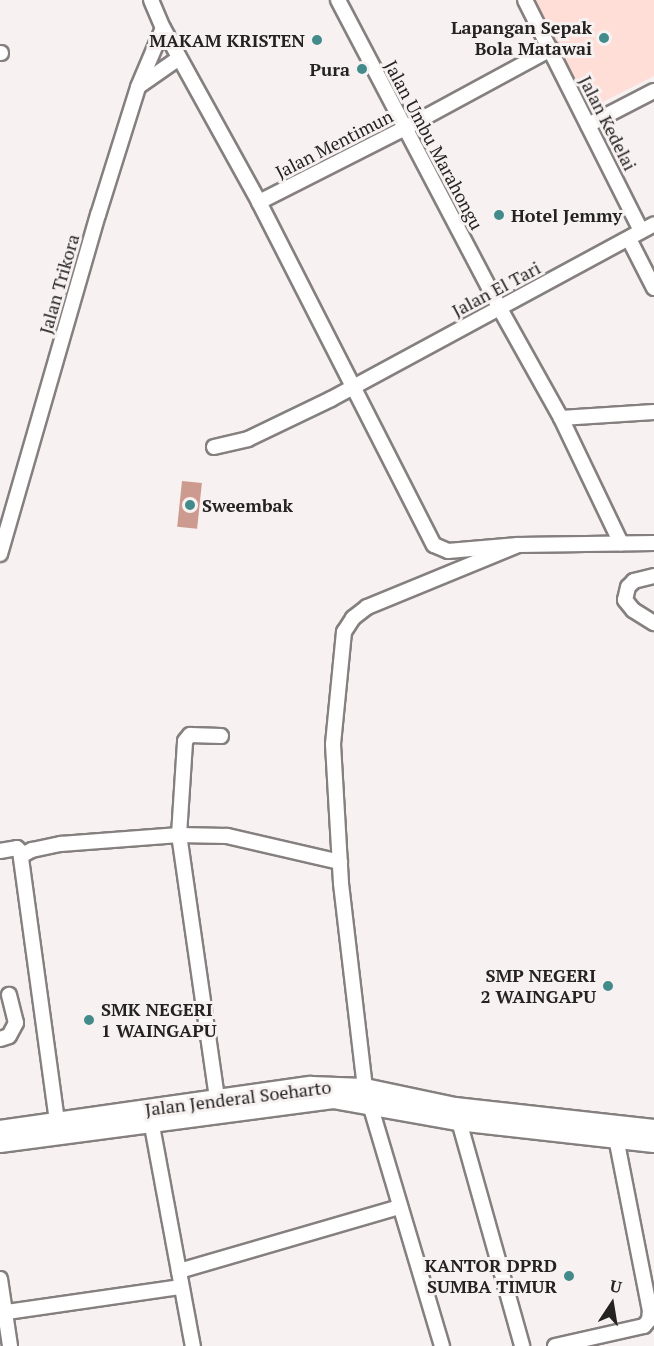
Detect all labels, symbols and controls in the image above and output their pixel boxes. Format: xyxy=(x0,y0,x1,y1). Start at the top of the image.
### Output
place label: Lapangan Sepak Bola Matawai xyxy=(451,17,592,60)
place label: MAKAM KRISTEN xyxy=(149,29,305,51)
marker: Lapangan Sepak Bola Matawai xyxy=(597,31,611,45)
marker: MAKAM KRISTEN xyxy=(310,33,324,47)
street label: Jalan Umbu Marahongu xyxy=(380,57,488,233)
place label: Pura xyxy=(310,58,350,80)
marker: Pura xyxy=(355,62,369,76)
street label: Jalan Kedelai xyxy=(575,72,641,174)
street label: Jalan Mentimun xyxy=(272,105,396,183)
place label: Hotel Jemmy xyxy=(511,204,622,226)
marker: Hotel Jemmy xyxy=(492,208,506,222)
street label: Jalan Trikora xyxy=(34,232,84,336)
street label: Jalan El Tari xyxy=(448,257,544,321)
place label: Sweembak xyxy=(202,494,293,516)
marker: Sweembak xyxy=(183,498,197,512)
place label: SMP NEGERI 2 WAINGAPU xyxy=(480,965,596,1008)
marker: SMP NEGERI 2 WAINGAPU xyxy=(601,979,615,993)
place label: SMK NEGERI 1 WAINGAPU xyxy=(101,999,217,1042)
marker: SMK NEGERI 1 WAINGAPU xyxy=(82,1013,96,1027)
street label: Jalan Jenderal Soeharto xyxy=(144,1076,332,1120)
place label: KANTOR DPRD SUMBA TIMUR xyxy=(424,1255,557,1298)
marker: KANTOR DPRD SUMBA TIMUR xyxy=(562,1269,576,1283)
north arrow xyxy=(582,1274,642,1334)
text: U xyxy=(608,1274,624,1298)

